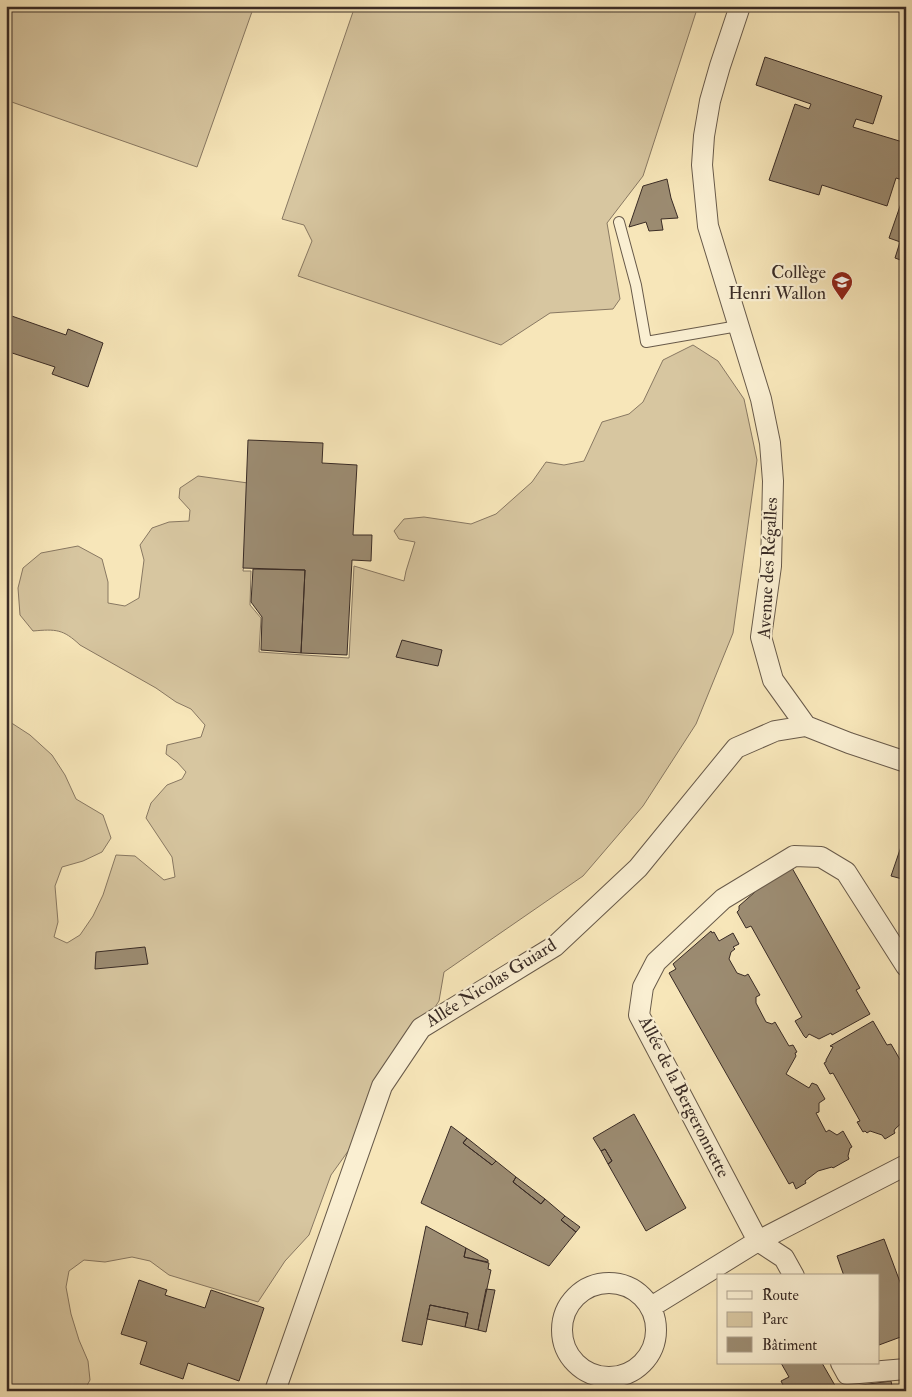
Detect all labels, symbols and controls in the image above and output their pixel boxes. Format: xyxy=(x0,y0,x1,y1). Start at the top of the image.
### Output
place label: Collège Henri Wallon xyxy=(728,261,826,305)
school or university icon: Collège Henri Wallon xyxy=(830,270,854,301)
street label: Avenue des Régalles xyxy=(753,497,783,640)
street label: Allée Nicolas Guiard xyxy=(420,933,561,1033)
street label: Allée de la Bergeronnette xyxy=(633,1011,735,1182)
legend xyxy=(717,1274,880,1364)
text: Route xyxy=(762,1286,799,1305)
text: Parc xyxy=(762,1310,788,1329)
text: Bâtiment xyxy=(762,1336,817,1355)

